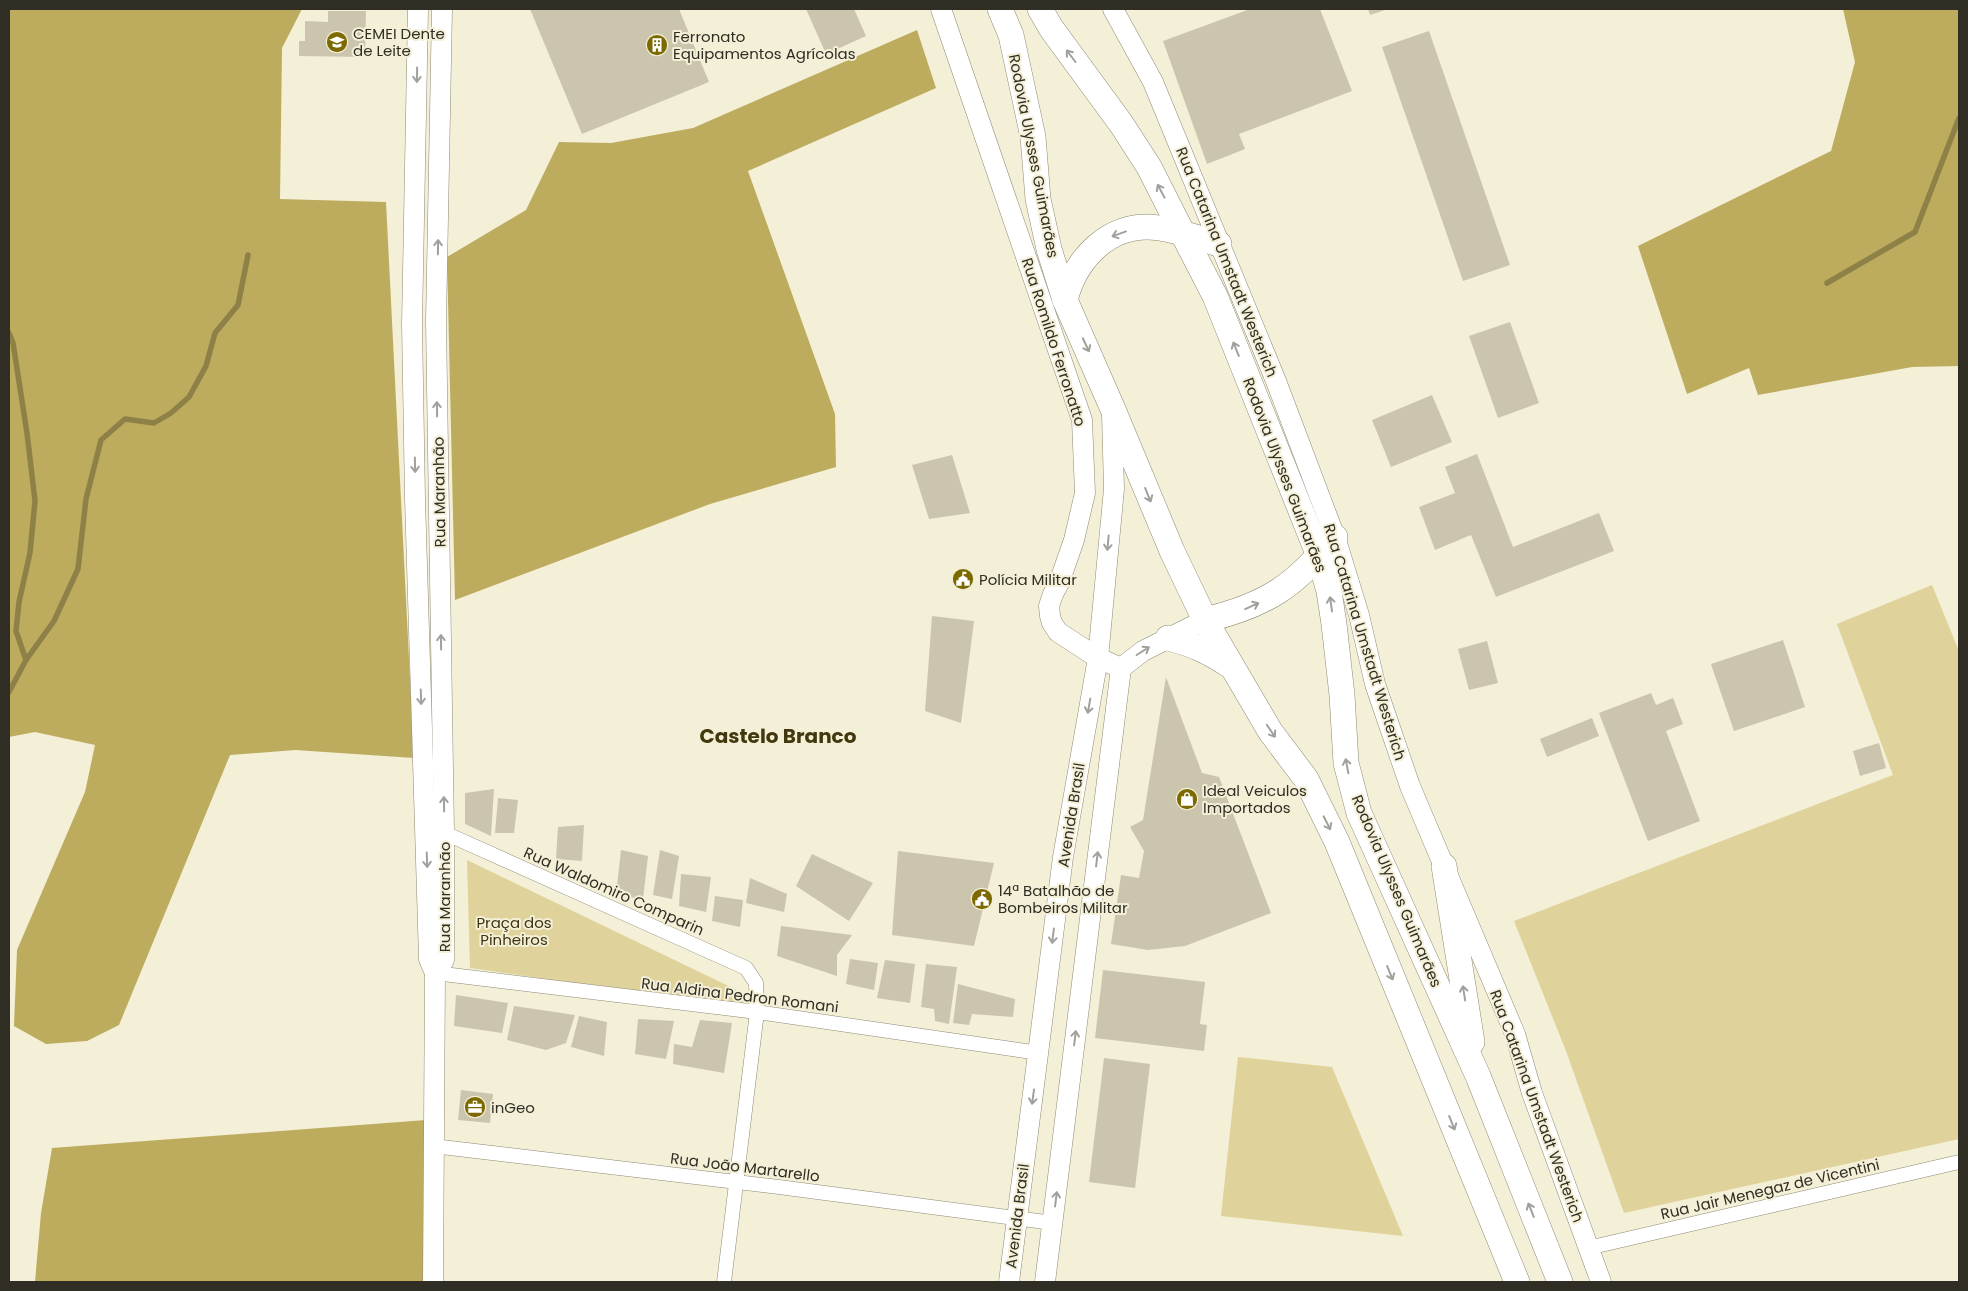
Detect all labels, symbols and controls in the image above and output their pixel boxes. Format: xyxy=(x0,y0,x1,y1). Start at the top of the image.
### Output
place label: CEMEI Dente de Leite xyxy=(353,23,445,61)
place label: Ferronato Equipamentos Agrícolas xyxy=(673,26,856,64)
school or university icon: CEMEI Dente de Leite xyxy=(325,30,349,54)
building icon: Ferronato Equipamentos Agrícolas xyxy=(645,33,669,57)
one-way arrow xyxy=(1066,49,1076,63)
street label: Rodovia Ulysses Guimarães xyxy=(1004,52,1064,260)
one-way arrow xyxy=(412,66,422,83)
street label: Rua Catarina Umstadt Westerich xyxy=(1171,144,1283,380)
one-way arrow xyxy=(1156,183,1166,198)
one-way arrow xyxy=(1112,230,1127,239)
one-way arrow xyxy=(433,239,442,255)
street label: Rua Romildo Ferronatto xyxy=(1017,255,1091,429)
one-way arrow xyxy=(1081,337,1091,352)
one-way arrow xyxy=(1231,341,1240,357)
street label: Rodovia Ulysses Guimarães xyxy=(1238,375,1332,576)
one-way arrow xyxy=(432,402,442,418)
street label: Rua Maranhão xyxy=(428,437,450,547)
one-way arrow xyxy=(410,457,419,473)
one-way arrow xyxy=(1145,487,1154,502)
street label: Rua Catarina Umstadt Westerich xyxy=(1319,521,1411,763)
one-way arrow xyxy=(1104,534,1113,550)
public building icon: Polícia Militar xyxy=(951,567,975,591)
place label: Polícia Militar xyxy=(979,569,1077,590)
one-way arrow xyxy=(1326,596,1336,612)
one-way arrow xyxy=(1244,600,1259,610)
one-way arrow xyxy=(436,634,446,650)
one-way arrow xyxy=(1136,646,1150,656)
one-way arrow xyxy=(416,689,426,705)
one-way arrow xyxy=(1084,698,1094,714)
district label: Castelo Branco xyxy=(700,722,857,750)
one-way arrow xyxy=(1267,724,1277,738)
one-way arrow xyxy=(1342,758,1351,774)
street label: Avenida Brasil xyxy=(1052,761,1090,869)
place label: Ideal Veiculos Importados xyxy=(1203,780,1307,818)
shop icon: Ideal Veiculos Importados xyxy=(1175,787,1199,811)
street label: Rodovia Ulysses Guimarães xyxy=(1347,792,1447,991)
one-way arrow xyxy=(439,797,449,813)
one-way arrow xyxy=(1323,815,1332,830)
street label: Rua Maranhão xyxy=(434,842,455,952)
street label: Rua Waldomiro Comparin xyxy=(521,842,707,940)
one-way arrow xyxy=(422,851,432,867)
one-way arrow xyxy=(1092,851,1102,867)
place label: 14ª Batalhão de Bombeiros Militar xyxy=(998,880,1128,918)
public building icon: 14ª Batalhão de Bombeiros Militar xyxy=(970,887,994,911)
park label: Praça dos Pinheiros xyxy=(476,912,552,950)
one-way arrow xyxy=(1048,928,1058,944)
one-way arrow xyxy=(1387,965,1396,980)
street label: Rua Aldina Pedron Romani xyxy=(640,972,840,1018)
one-way arrow xyxy=(1459,986,1469,1002)
street label: Rua Catarina Umstadt Westerich xyxy=(1485,987,1589,1225)
one-way arrow xyxy=(1070,1030,1080,1046)
one-way arrow xyxy=(1028,1089,1038,1105)
office icon: inGeo xyxy=(463,1095,487,1119)
place label: inGeo xyxy=(491,1097,535,1118)
one-way arrow xyxy=(1447,1115,1457,1130)
street label: Rua João Martarello xyxy=(669,1147,821,1187)
street label: Rua Jair Menegaz de Vicentini xyxy=(1658,1154,1882,1224)
street label: Avenida Brasil xyxy=(1000,1162,1034,1270)
one-way arrow xyxy=(1051,1191,1061,1207)
one-way arrow xyxy=(1526,1203,1535,1218)

